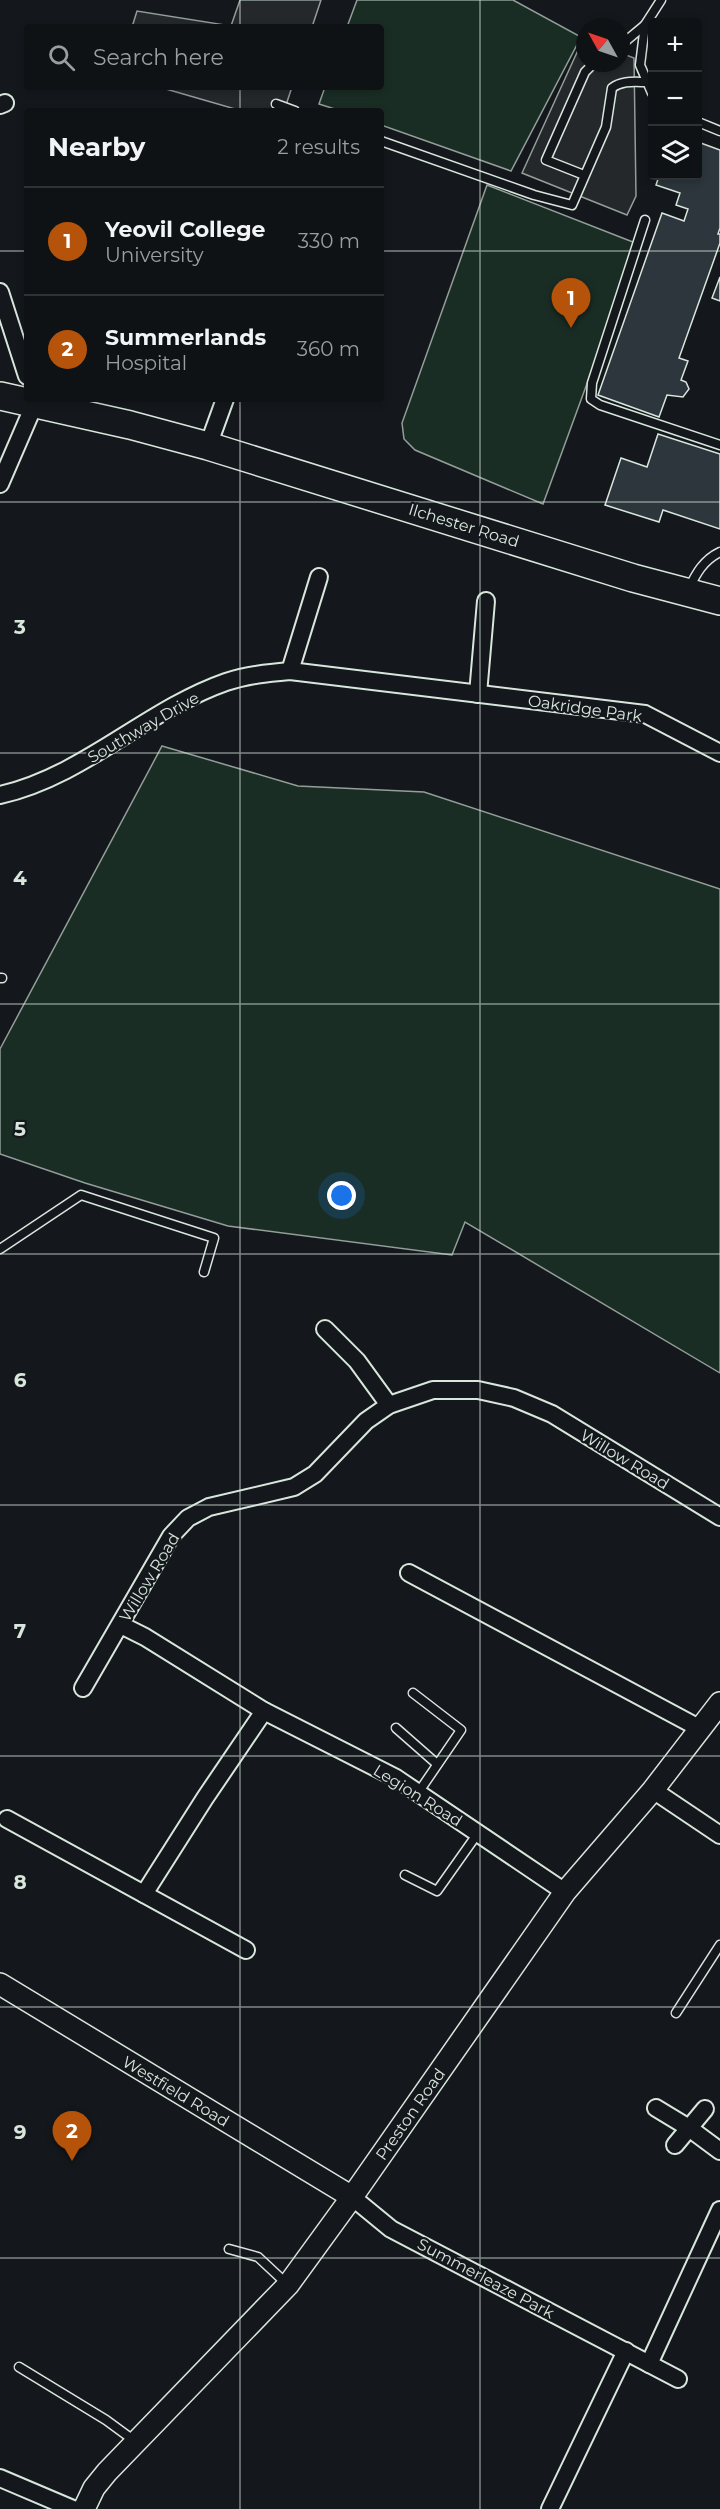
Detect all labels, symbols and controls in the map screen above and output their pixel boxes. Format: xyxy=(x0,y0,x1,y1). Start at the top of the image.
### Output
north arrow xyxy=(576,18,630,72)
map controls xyxy=(648,18,702,180)
button: + xyxy=(648,18,702,72)
search box xyxy=(24,24,384,90)
icon: search xyxy=(45,41,78,74)
text: Search here xyxy=(93,44,224,71)
button: − xyxy=(648,72,702,126)
button: layers xyxy=(648,126,702,180)
text: Nearby xyxy=(48,131,145,163)
text: 2 results xyxy=(277,135,360,159)
text: Yeovil College xyxy=(105,216,265,243)
text: 1 xyxy=(64,229,71,253)
text: 330 m xyxy=(298,229,360,253)
text: University xyxy=(105,243,204,267)
pin: 1 xyxy=(552,278,590,328)
text: Summerlands xyxy=(105,324,266,351)
text: 2 xyxy=(62,337,73,361)
text: 360 m xyxy=(297,337,360,361)
text: Hospital xyxy=(105,351,187,375)
street label: Ilchester Road xyxy=(406,500,521,551)
text: 3 xyxy=(13,615,26,639)
street label: Southway Drive xyxy=(84,688,202,767)
street label: Oakridge Park xyxy=(527,691,644,726)
text: 4 xyxy=(13,866,27,890)
text: 5 xyxy=(14,1117,26,1141)
your location xyxy=(327,1181,356,1210)
text: 6 xyxy=(14,1368,27,1392)
street label: Willow Road xyxy=(577,1425,673,1493)
street label: Willow Road xyxy=(115,1529,183,1625)
text: 7 xyxy=(14,1619,26,1643)
street label: Legion Road xyxy=(370,1761,466,1830)
text: 8 xyxy=(13,1870,27,1894)
street label: Westfield Road xyxy=(119,2052,233,2131)
street label: Preston Road xyxy=(372,2065,449,2164)
pin: 2 xyxy=(52,2112,92,2161)
text: 9 xyxy=(14,2120,26,2144)
street label: Summerleaze Park xyxy=(414,2234,558,2323)

